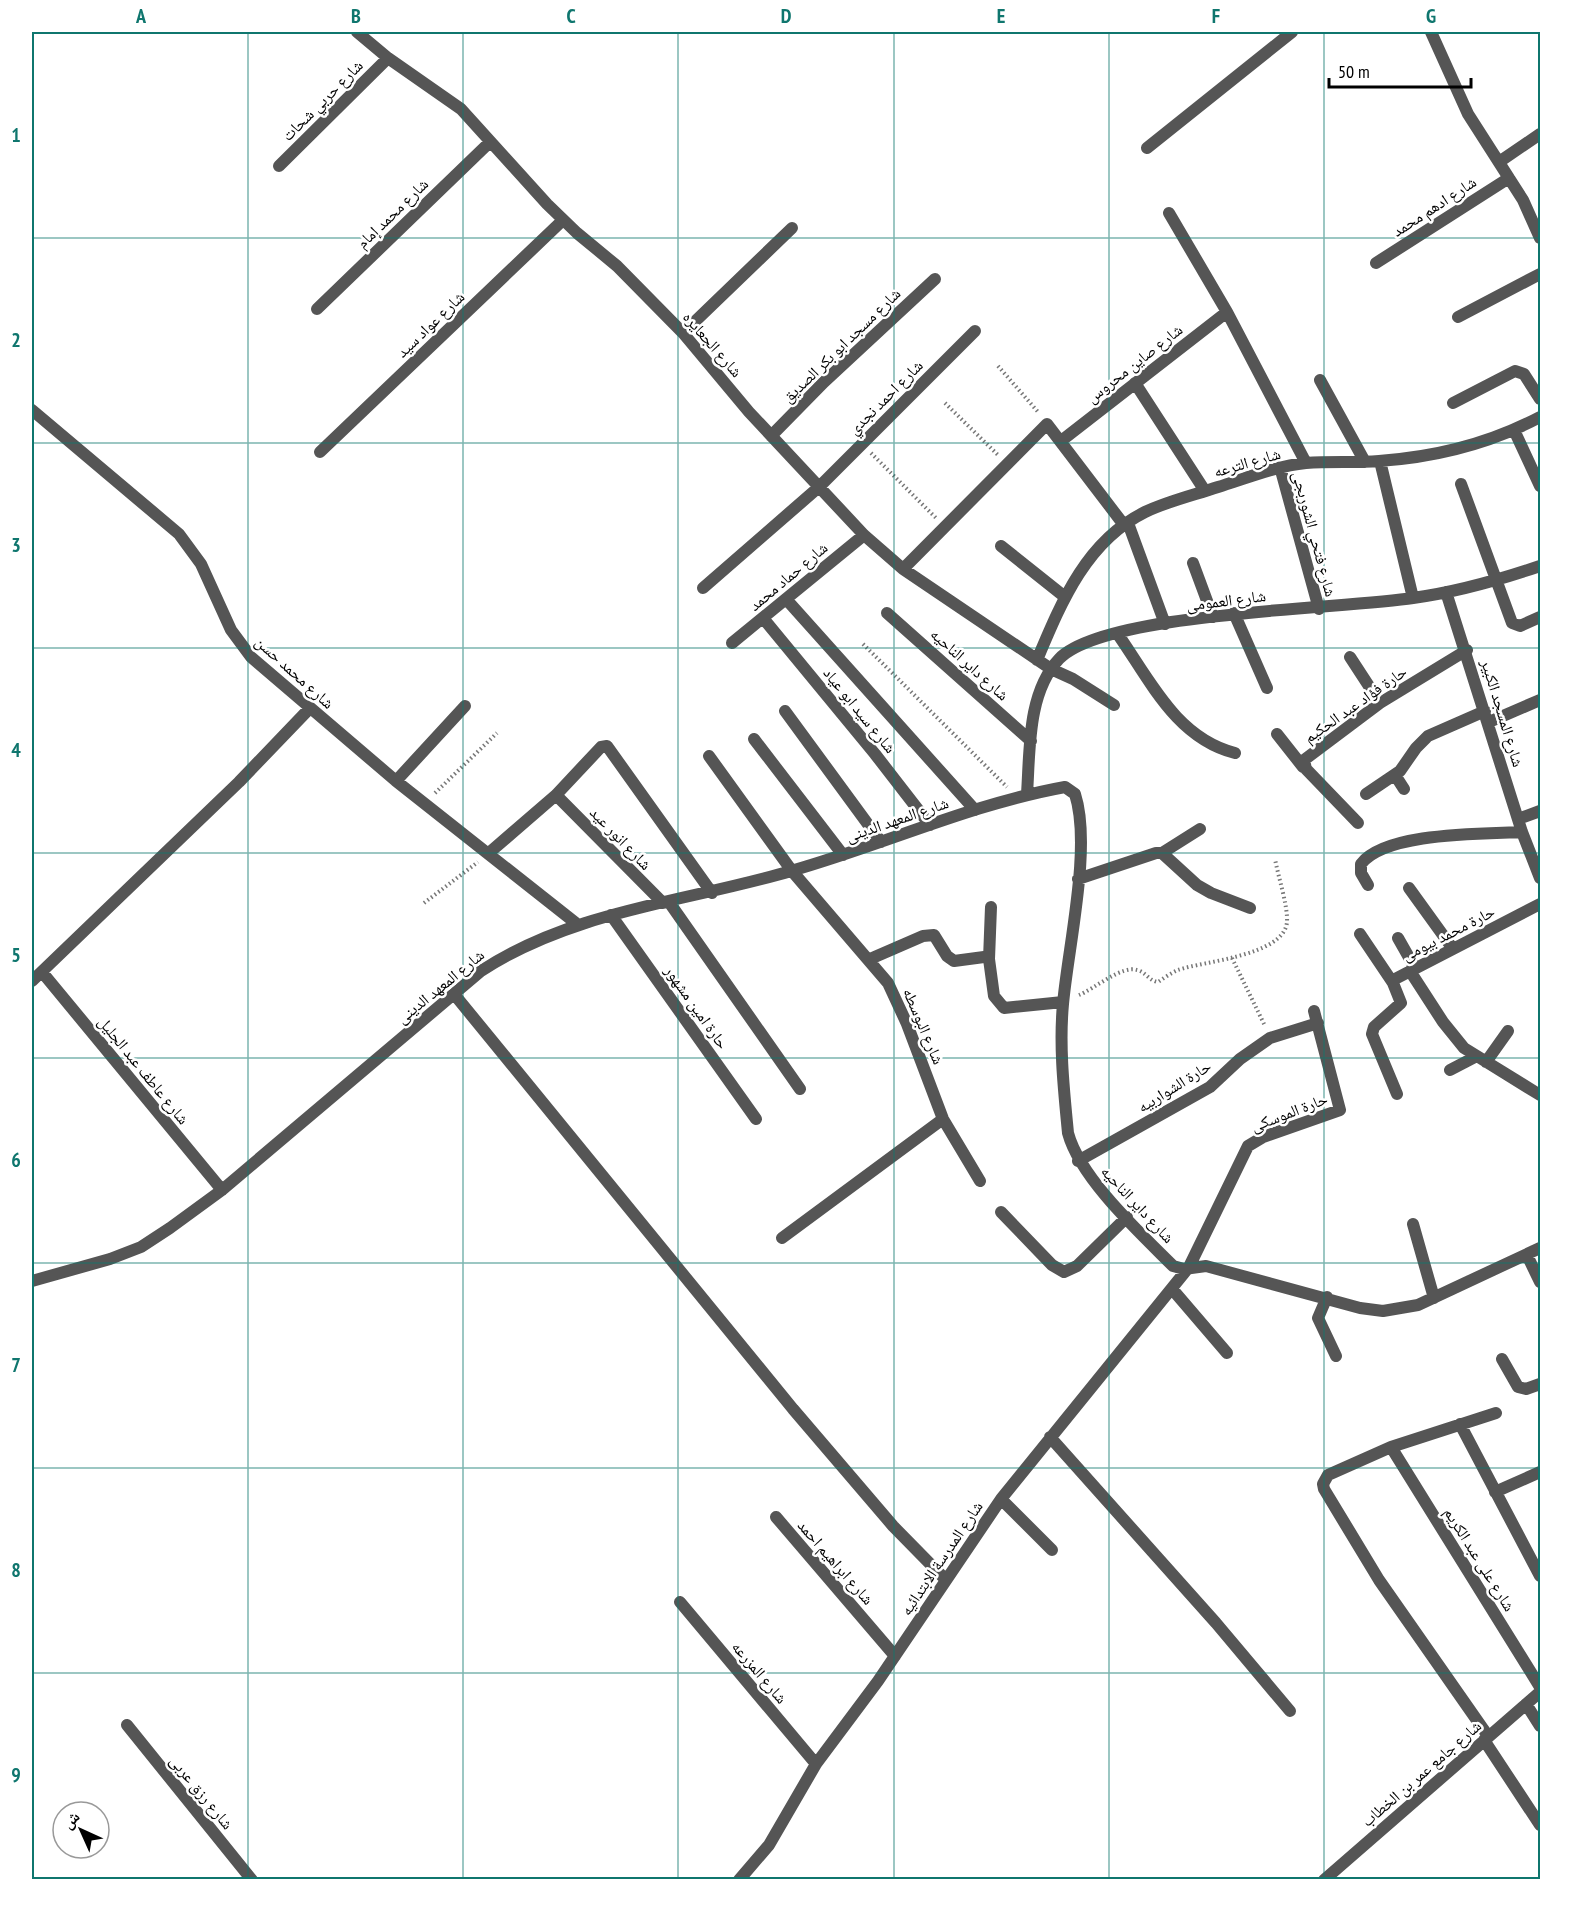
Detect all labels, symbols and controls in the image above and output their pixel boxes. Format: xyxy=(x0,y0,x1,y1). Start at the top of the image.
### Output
text: A xyxy=(135,3,147,29)
text: B xyxy=(351,3,361,29)
text: C xyxy=(566,3,576,29)
text: D xyxy=(781,3,792,29)
text: E xyxy=(997,3,1005,29)
text: F xyxy=(1212,3,1220,29)
text: G xyxy=(1426,3,1436,29)
scale bar xyxy=(1329,51,1472,89)
street label: شارع حربي شحات xyxy=(277,55,369,147)
text: 50 m xyxy=(1338,60,1370,83)
text: 1 xyxy=(11,122,21,148)
street label: شارع ادهم محمد xyxy=(1388,171,1480,241)
street label: شارع محمد إمام xyxy=(352,174,433,253)
street label: شارع مسجد ابو بكر الصديق xyxy=(778,283,905,407)
street label: شارع عواد سيد xyxy=(392,287,469,362)
street label: شارع الجعايره xyxy=(678,307,747,382)
street label: شارع صاين محروس xyxy=(1082,319,1187,408)
text: 2 xyxy=(11,327,21,353)
street label: شارع احمد نجدي xyxy=(843,355,929,441)
street label: شارع الترعه xyxy=(1211,443,1283,482)
street label: شارع فتحي الشوربجى xyxy=(1286,469,1341,600)
text: 3 xyxy=(11,532,21,558)
street label: شارع حماد محمد xyxy=(744,537,832,616)
street label: شارع العمومى xyxy=(1185,585,1267,616)
street label: شارع داير الناحيه xyxy=(926,624,1013,705)
street label: شارع محمد حسن xyxy=(251,631,339,713)
street label: شارع المسجد الكبير xyxy=(1476,656,1529,769)
street label: حارة فؤاد عبد الحكيم xyxy=(1300,661,1411,748)
street label: شارع سيد ابو عياد xyxy=(819,663,901,758)
text: 4 xyxy=(11,737,21,763)
street label: شارع المعهد الدينى xyxy=(843,792,951,847)
street label: شارع انور عيد xyxy=(585,802,656,875)
street label: حارة محمد بيومى xyxy=(1398,901,1498,966)
text: 5 xyxy=(11,942,21,968)
street label: شارع المعهد الدينى xyxy=(392,944,489,1028)
street label: حارة امين مشهور xyxy=(659,960,733,1053)
street label: شارع البوسطه xyxy=(898,985,949,1068)
street label: شارع عاطف عبد الجليل xyxy=(93,1012,194,1129)
street label: حارة الشواربيه xyxy=(1134,1056,1214,1116)
street label: حارة الموسكى xyxy=(1248,1088,1331,1137)
text: 6 xyxy=(11,1147,21,1173)
street label: شارع داير الناحيه xyxy=(1096,1161,1179,1248)
text: 7 xyxy=(11,1352,21,1378)
street label: شارع المدرسة الابتدائيه xyxy=(895,1497,987,1620)
street label: شارع على عبد الكريم xyxy=(1439,1503,1520,1615)
street label: شارع ابراهيم احمد xyxy=(793,1515,878,1609)
text: 8 xyxy=(11,1557,21,1583)
street label: شارع المزرعه xyxy=(727,1637,792,1708)
street label: شارع جامع عمر بن الخطاب xyxy=(1357,1715,1486,1831)
street label: شارع رزق عربى xyxy=(165,1751,238,1834)
text: 9 xyxy=(11,1762,21,1788)
north arrow xyxy=(51,1800,111,1860)
text: ش xyxy=(57,1806,83,1832)

